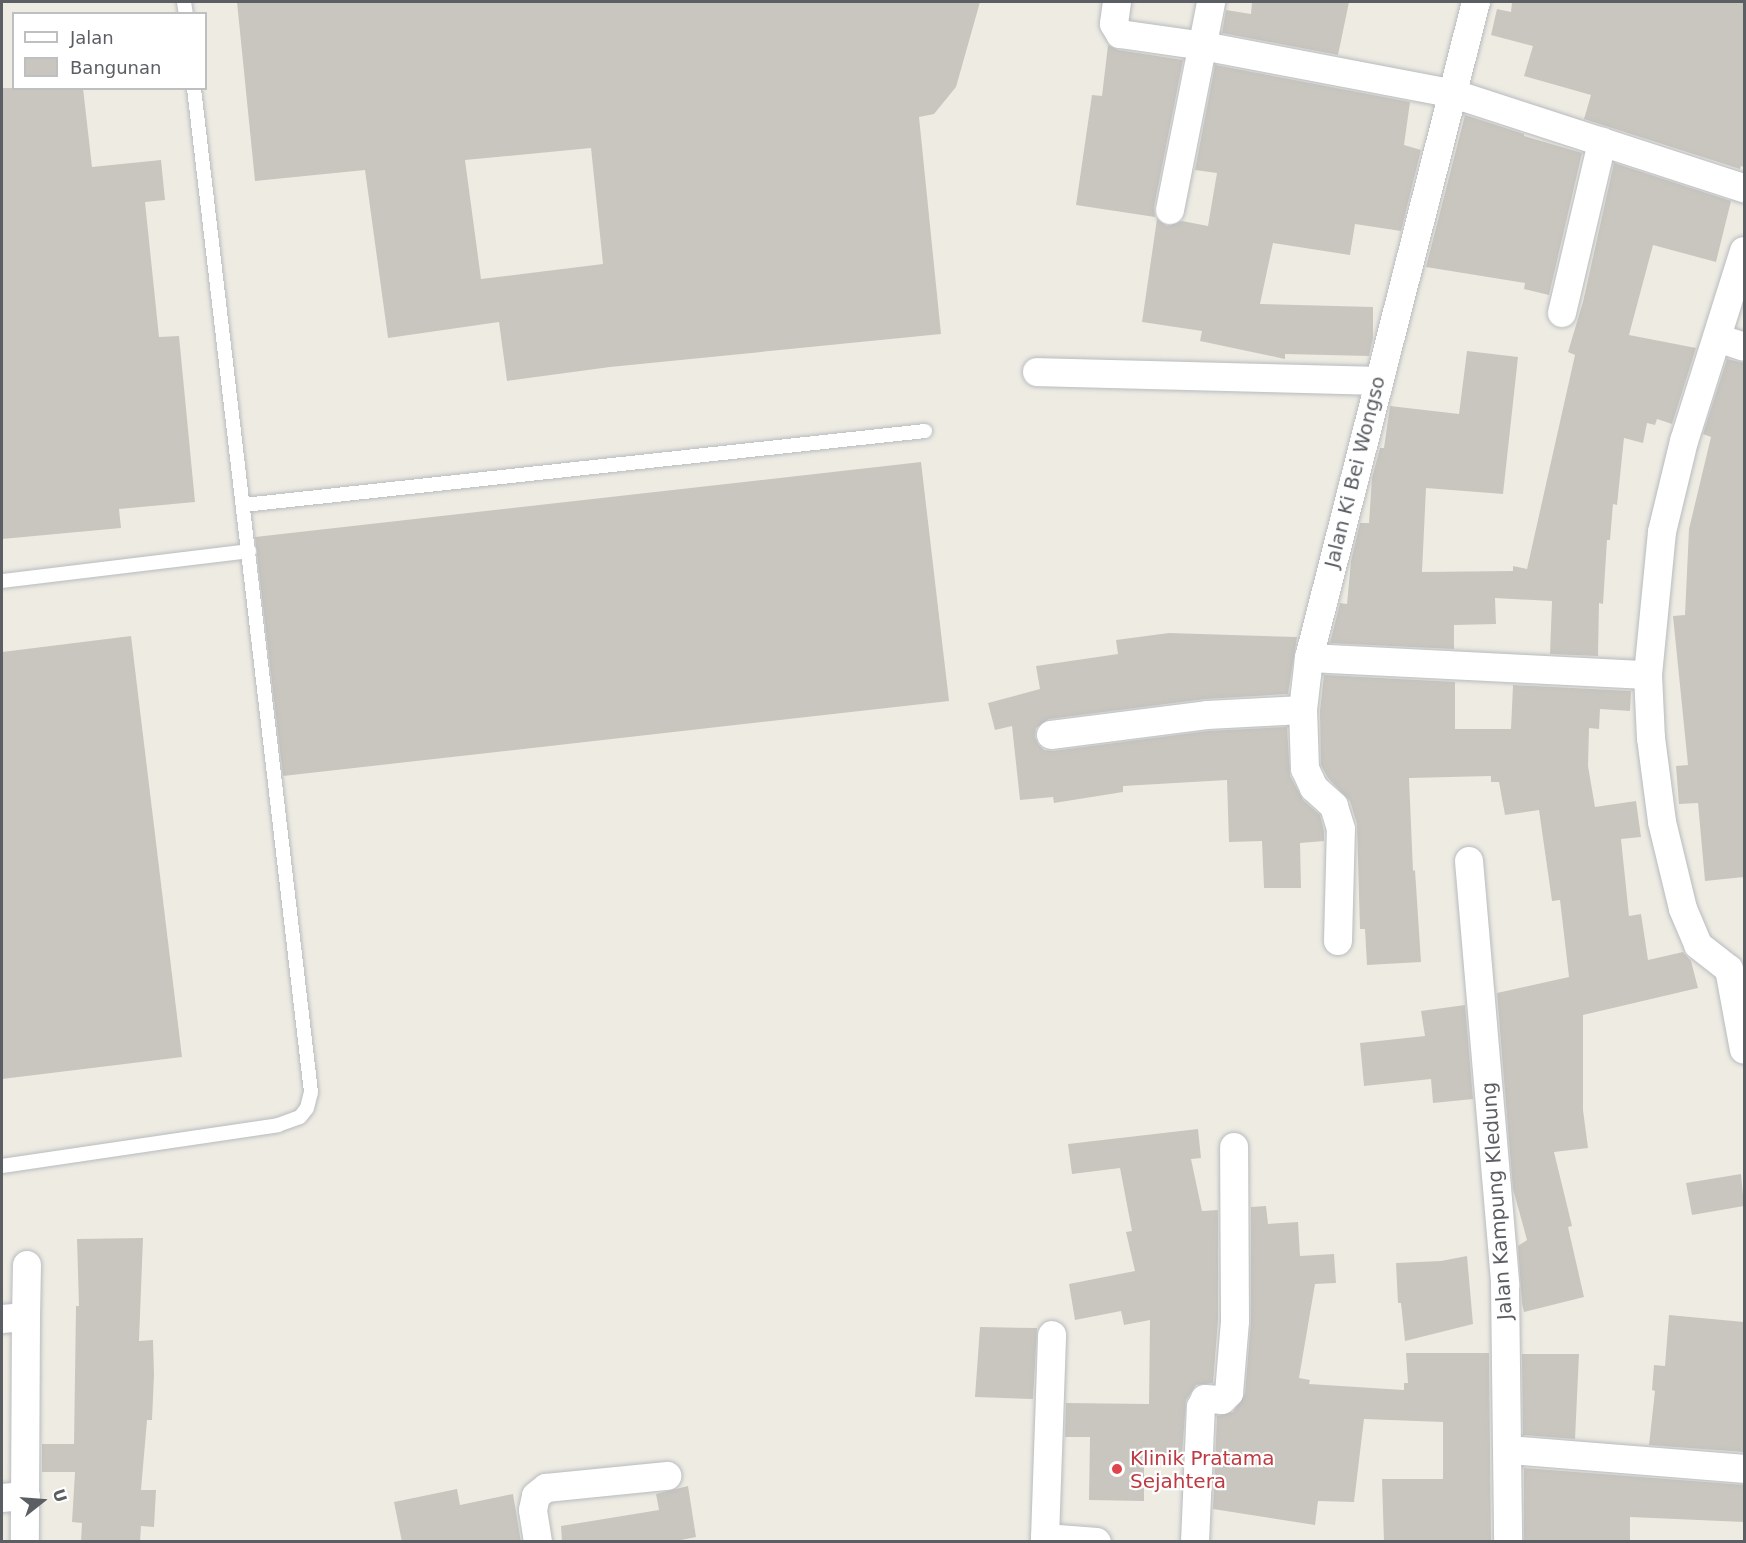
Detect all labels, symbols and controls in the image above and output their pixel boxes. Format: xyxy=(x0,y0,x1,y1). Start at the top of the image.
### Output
legend xyxy=(12,12,207,90)
text: Jalan xyxy=(70,27,114,48)
text: Bangunan xyxy=(70,57,161,78)
street label: Jalan Ki Bei Wongso xyxy=(1320,374,1390,570)
street label: Jalan Kampung Kledung xyxy=(1477,1081,1517,1321)
place label: Klinik Pratama Sejahtera xyxy=(1130,1446,1274,1493)
marker: Klinik Pratama Sejahtera xyxy=(1108,1460,1126,1478)
north arrow xyxy=(12,1471,72,1531)
text: U xyxy=(49,1487,71,1505)

